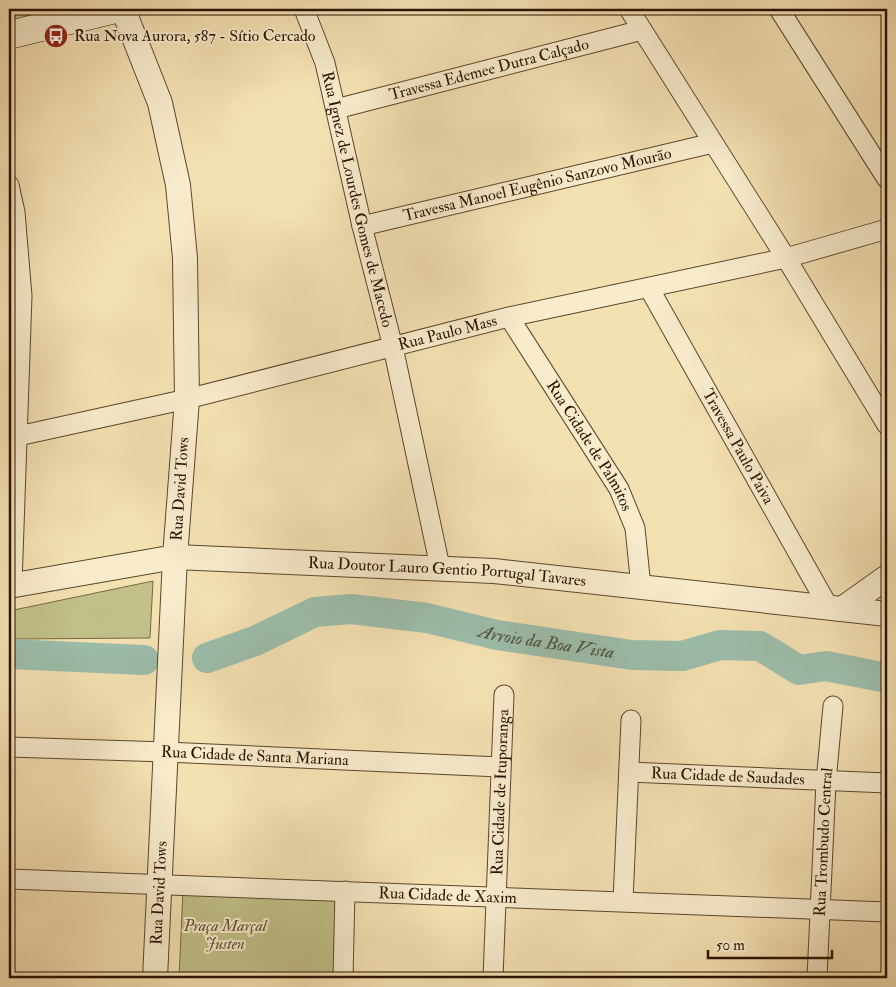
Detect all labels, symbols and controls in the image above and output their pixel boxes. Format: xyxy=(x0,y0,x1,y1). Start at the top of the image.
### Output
bus stop icon: Rua Nova Aurora, 587 - Sítio Cercado xyxy=(43,23,69,49)
place label: Rua Nova Aurora, 587 - Sítio Cercado xyxy=(74,26,316,46)
street label: Travessa Edemee Dutra Calçado xyxy=(387,34,591,105)
street label: Rua Ignez de Lourdes Gomes de Macedo xyxy=(317,69,398,330)
street label: Travessa Manoel Eugênio Sanzovo Mourão xyxy=(401,143,674,226)
street label: Rua Paulo Mass xyxy=(396,310,499,355)
street label: Rua Cidade de Palmitos xyxy=(542,376,637,514)
street label: Travessa Paulo Paiva xyxy=(698,386,779,508)
street label: Rua David Tows xyxy=(166,436,194,542)
street label: Rua Doutor Lauro Gentio Portugal Tavares xyxy=(307,553,587,591)
water label: Arroio da Boa Vista xyxy=(474,619,616,664)
street label: Rua Cidade de Ituporanga xyxy=(487,708,513,876)
street label: Rua Cidade de Santa Mariana xyxy=(160,742,350,770)
street label: Rua Cidade de Saudades xyxy=(651,763,805,789)
street label: Rua Trombudo Central xyxy=(810,767,837,917)
street label: Rua David Tows xyxy=(146,841,172,945)
street label: Rua Cidade de Xaxim xyxy=(378,883,518,908)
park label: Praça Marçal Justen xyxy=(182,916,268,954)
scale bar xyxy=(708,927,832,959)
text: 50 m xyxy=(716,936,745,955)

